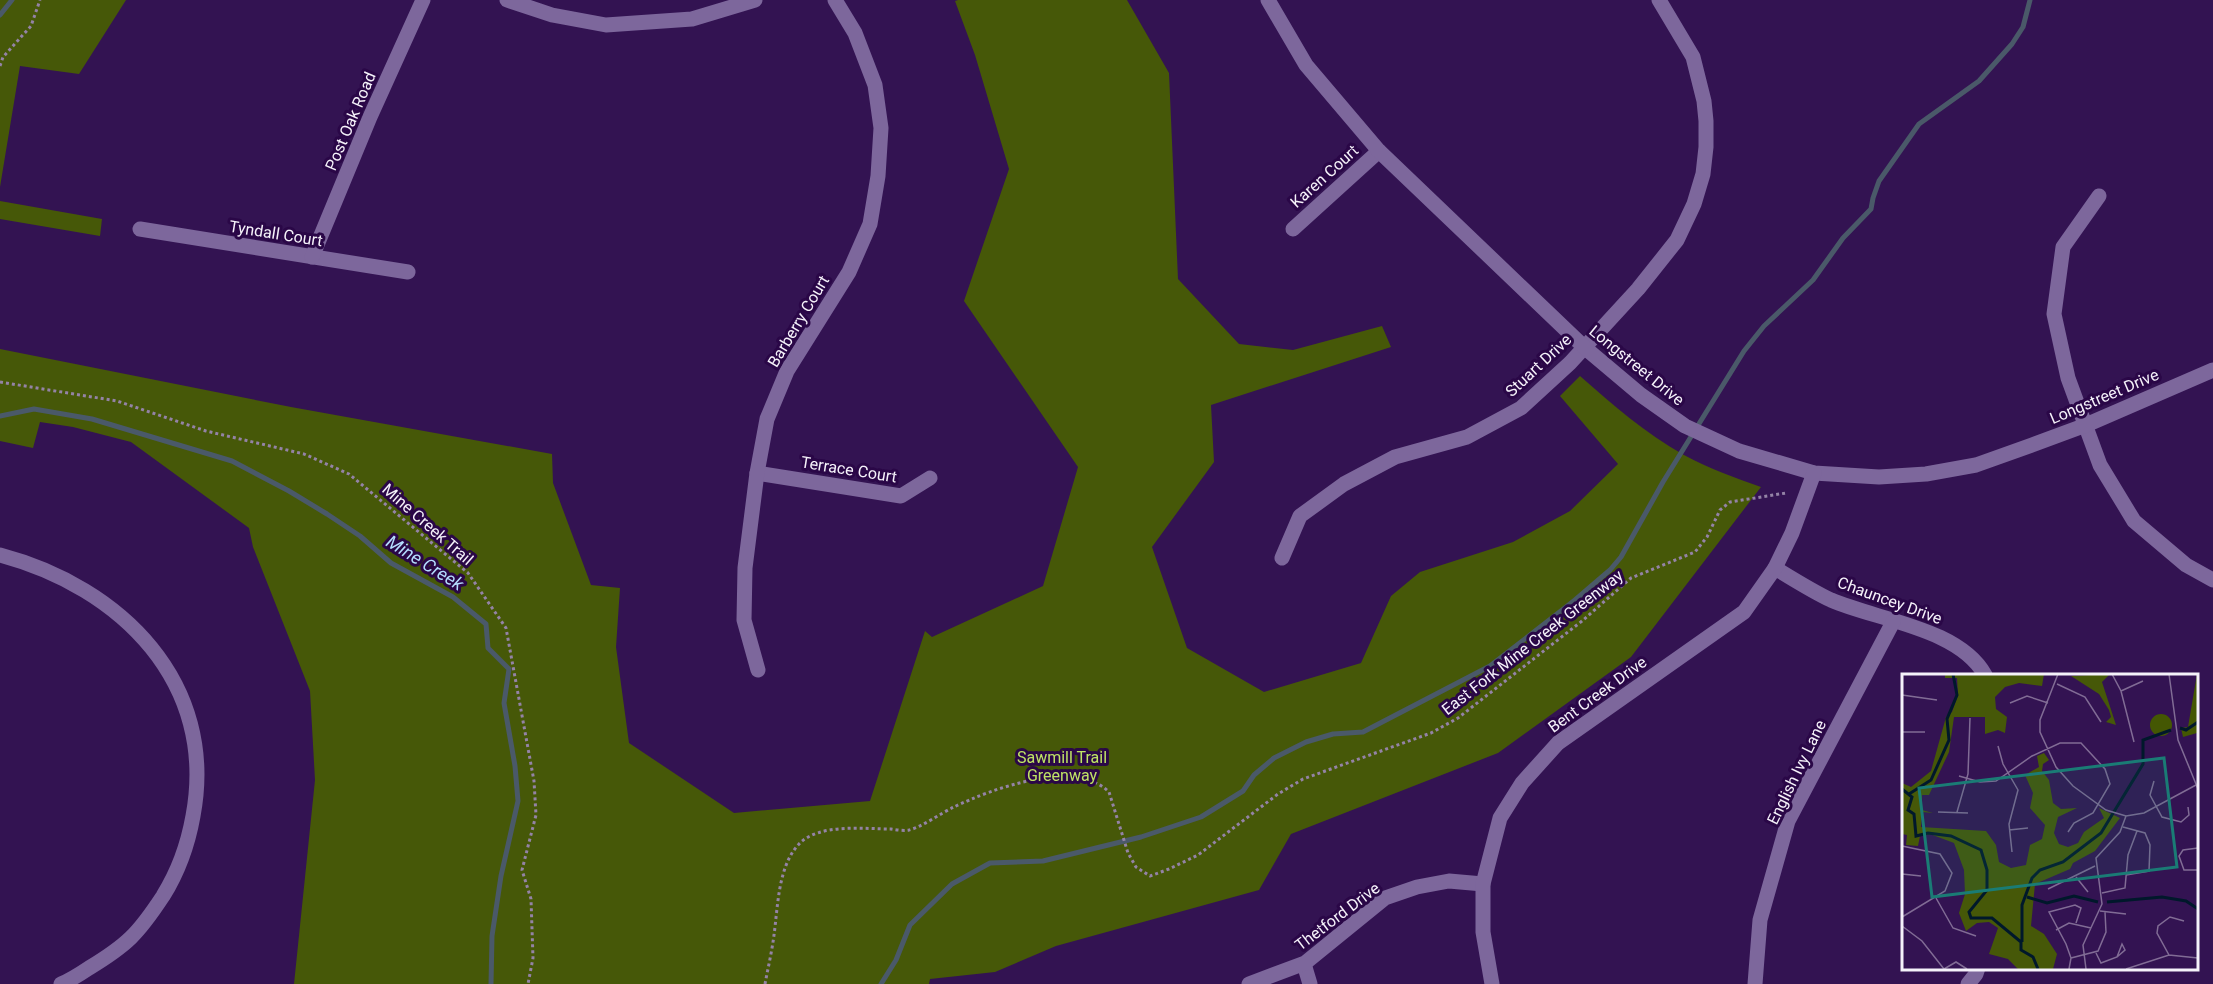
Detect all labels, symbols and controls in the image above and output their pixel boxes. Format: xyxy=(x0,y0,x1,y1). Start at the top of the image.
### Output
street label: Post Oak Road xyxy=(321,69,380,173)
street label: Karen Court xyxy=(1286,141,1362,212)
street label: Tyndall Court xyxy=(228,217,324,250)
street label: Barberry Court xyxy=(764,272,833,371)
street label: Longstreet Drive xyxy=(1585,321,1688,409)
street label: Stuart Drive xyxy=(1501,330,1575,401)
street label: Longstreet Drive xyxy=(2047,365,2162,428)
street label: Terrace Court xyxy=(800,453,898,486)
street label: Mine Creek Trail xyxy=(379,479,477,569)
water label: Mine Creek xyxy=(382,531,468,595)
street label: East Fork Mine Creek Greenway xyxy=(1438,566,1627,719)
street label: Chauncey Drive xyxy=(1835,573,1945,628)
street label: Bent Creek Drive xyxy=(1544,652,1650,737)
inset map xyxy=(1902,674,2198,969)
street label: English Ivy Lane xyxy=(1763,717,1830,828)
park label: Sawmill Trail Greenway xyxy=(1017,748,1107,785)
street label: Thetford Drive xyxy=(1291,878,1383,954)

